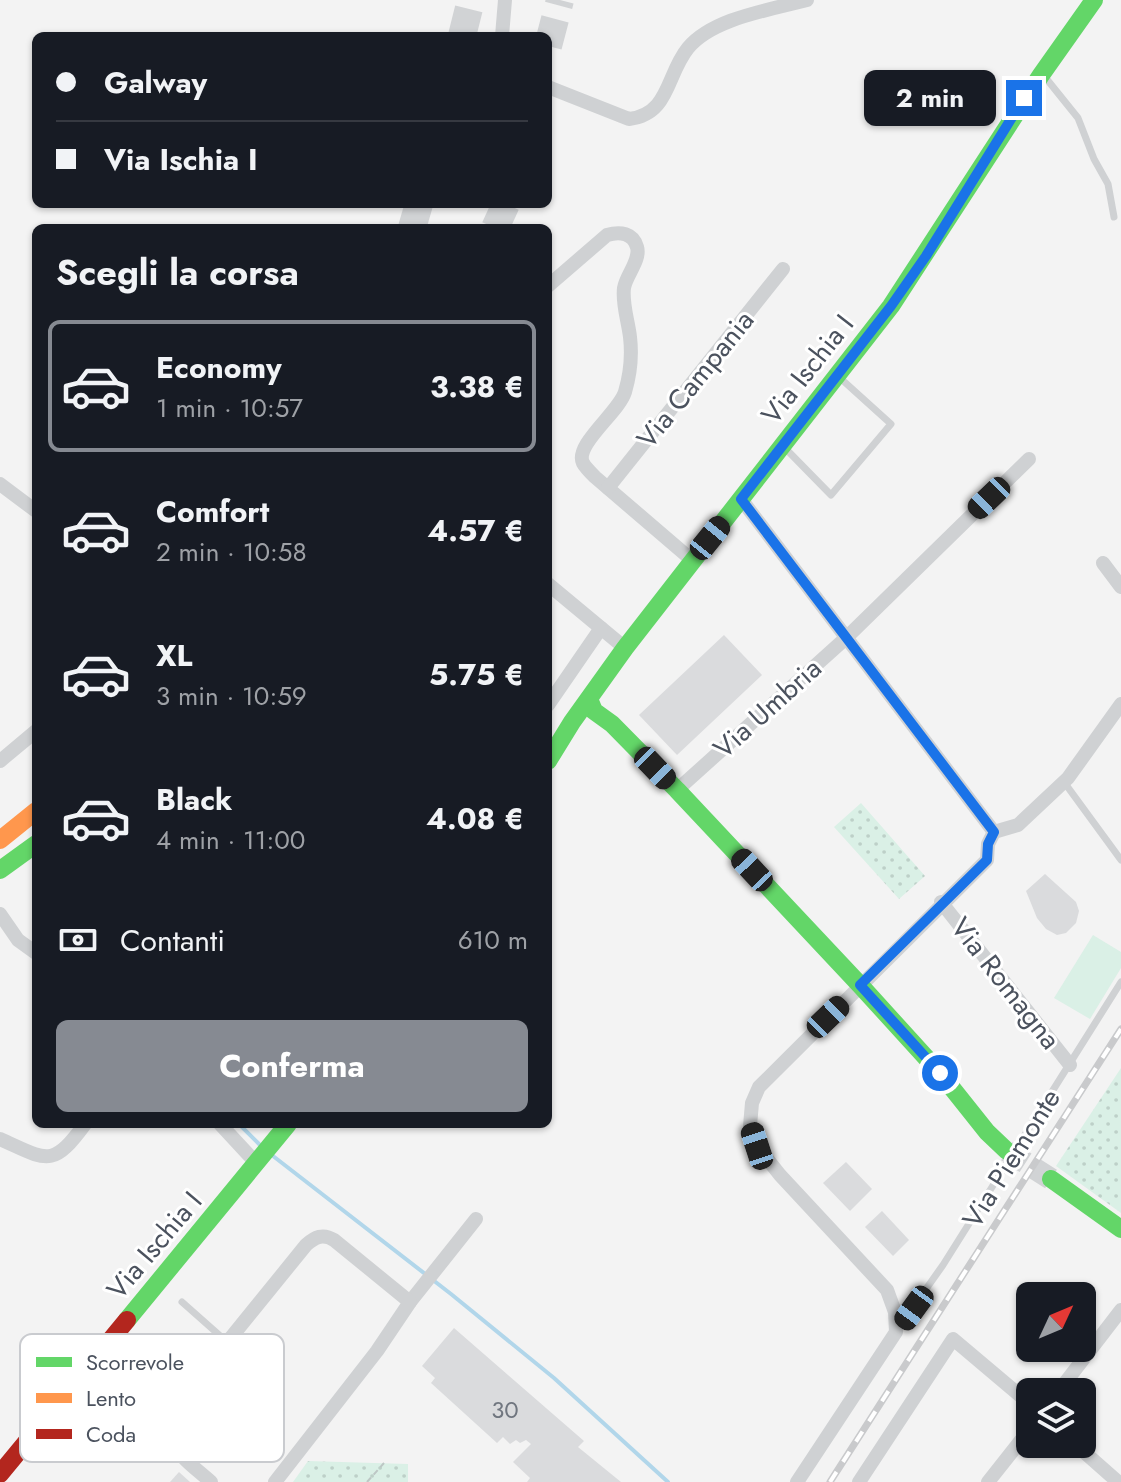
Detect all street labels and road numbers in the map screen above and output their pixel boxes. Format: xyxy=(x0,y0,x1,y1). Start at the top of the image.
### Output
street label: Via Campania xyxy=(627,302,764,457)
street label: Via Ischia I xyxy=(751,306,864,433)
street label: Via Umbria xyxy=(704,649,831,768)
street label: Via Romagna xyxy=(941,908,1070,1058)
street label: Via Piemonte xyxy=(952,1081,1071,1236)
street label: Via Ischia I xyxy=(97,1182,212,1308)

